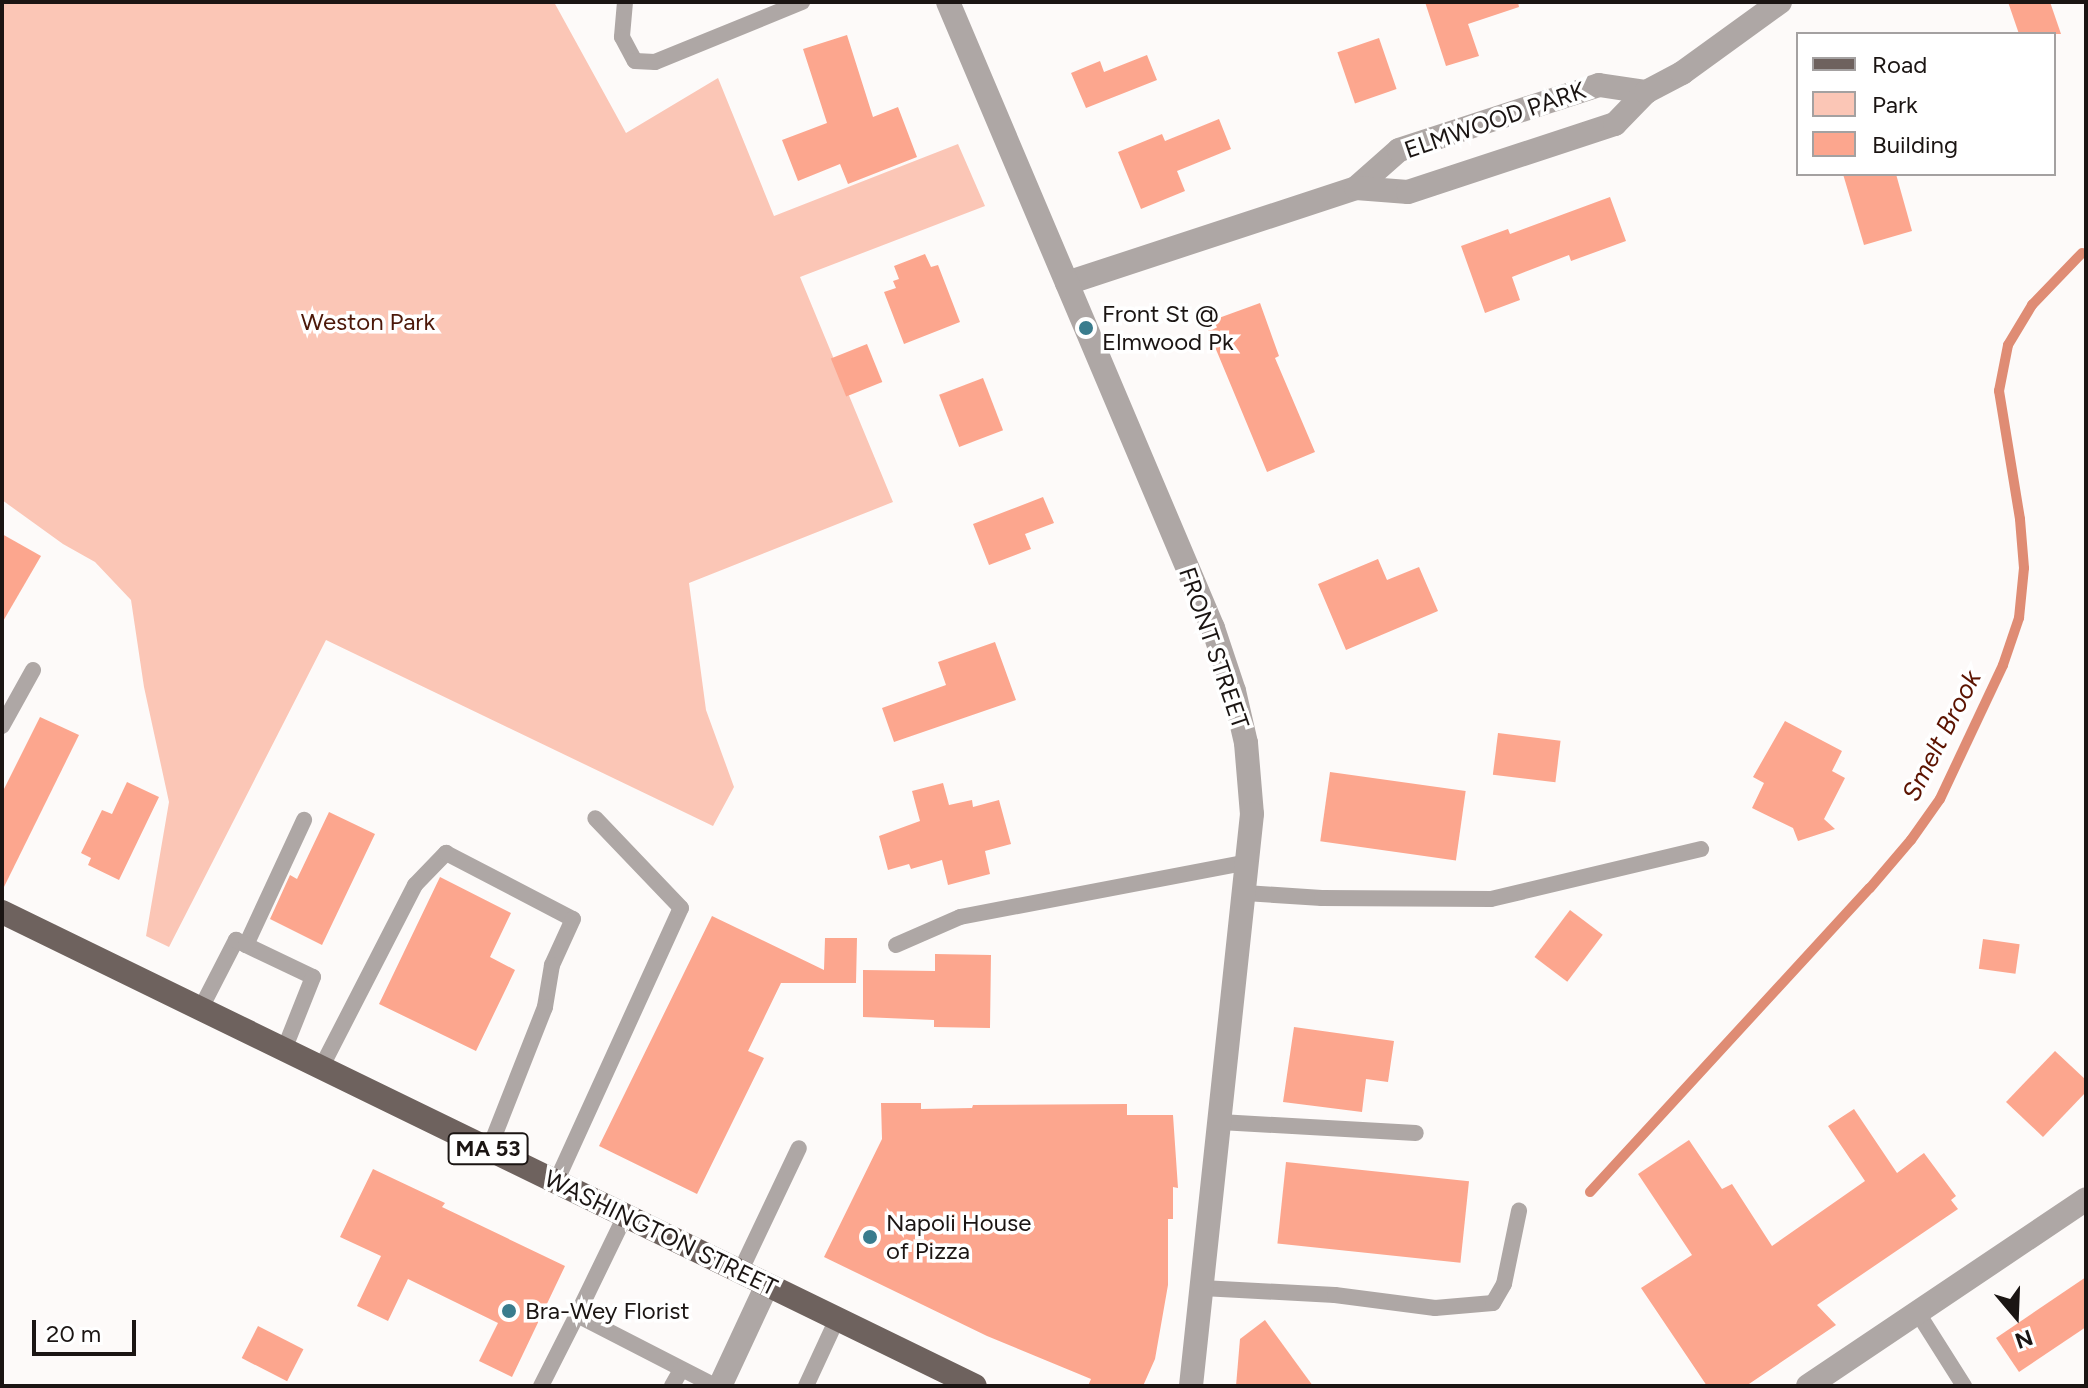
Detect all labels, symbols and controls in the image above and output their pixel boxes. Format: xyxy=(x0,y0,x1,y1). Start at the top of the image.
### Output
legend xyxy=(1796,32,2056,176)
text: Road xyxy=(1872,50,1927,79)
street label: ELMWOOD PARK xyxy=(1401,76,1589,164)
text: Park xyxy=(1872,90,1918,119)
text: Building xyxy=(1872,130,1958,159)
place label: Front St @ Elmwood Pk xyxy=(1102,300,1234,356)
park label: Weston Park xyxy=(301,308,435,336)
marker: Front St @ Elmwood Pk xyxy=(1077,319,1095,337)
street label: FRONT STREET xyxy=(1173,563,1255,733)
water label: Smelt Brook xyxy=(1896,666,1988,806)
road number: MA 53 xyxy=(446,1131,530,1167)
street label: WASHINGTON STREET xyxy=(540,1164,782,1302)
place label: Napoli House of Pizza xyxy=(886,1209,1031,1265)
marker: Napoli House of Pizza xyxy=(861,1228,879,1246)
north arrow xyxy=(1976,1276,2056,1356)
place label: Bra-Wey Florist xyxy=(525,1297,690,1325)
marker: Bra-Wey Florist xyxy=(500,1302,518,1320)
scale bar xyxy=(36,1304,140,1354)
text: 20 m xyxy=(46,1319,101,1348)
text: N xyxy=(2012,1324,2036,1355)

